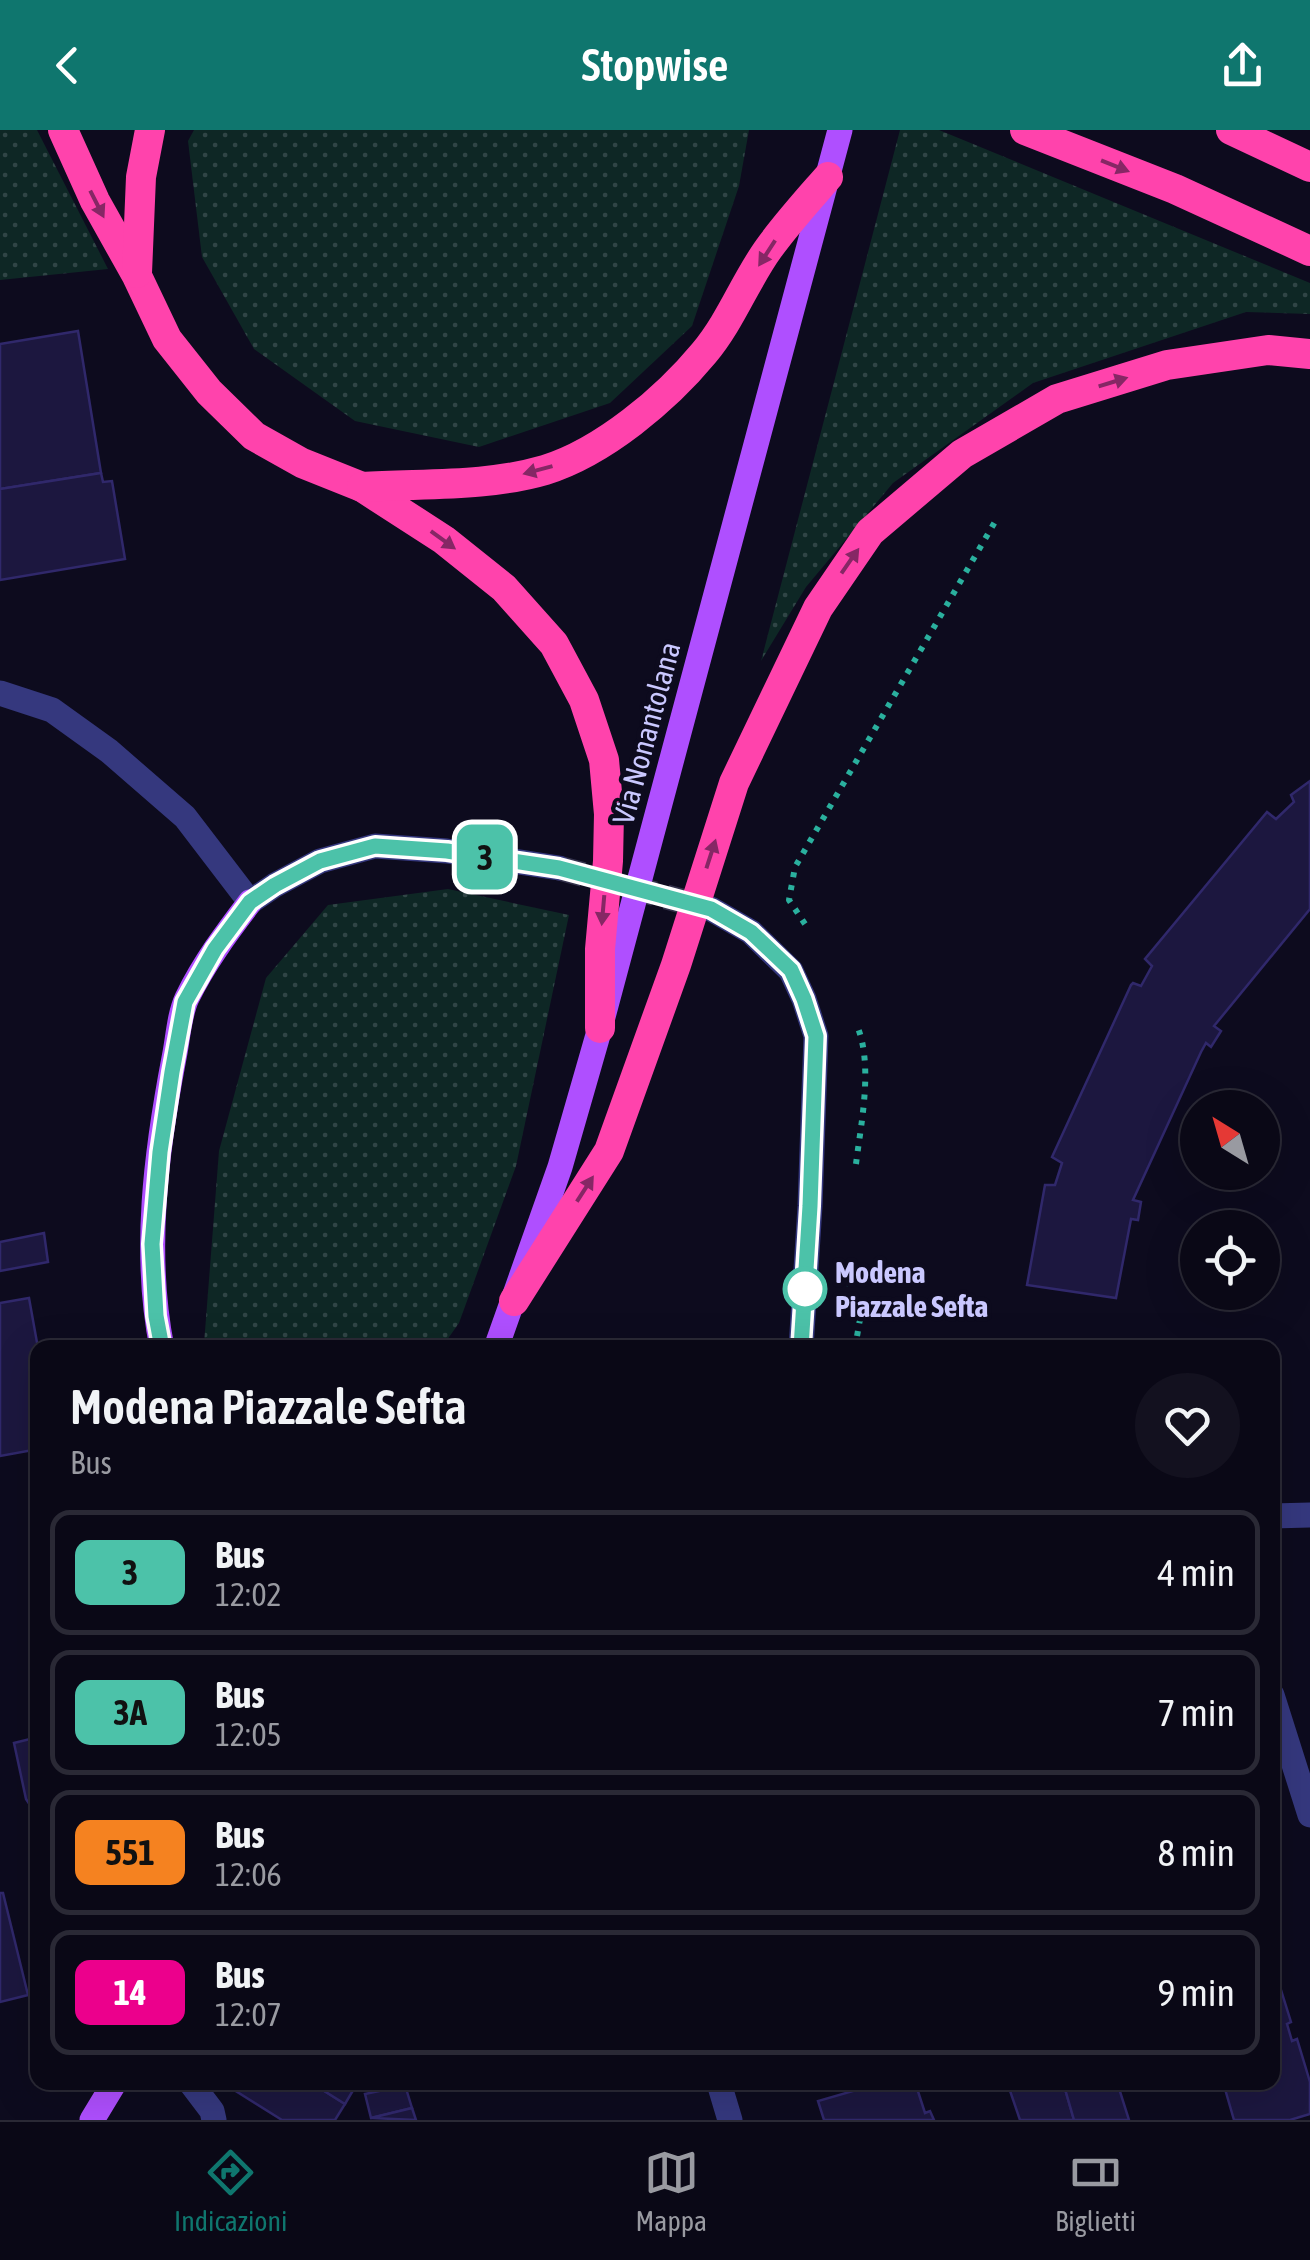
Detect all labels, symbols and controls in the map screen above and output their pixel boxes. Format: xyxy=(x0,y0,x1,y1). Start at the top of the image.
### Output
icon: back xyxy=(40,38,95,93)
icon: share xyxy=(1215,38,1270,93)
text: Stopwise xyxy=(582,39,728,91)
one-way arrow xyxy=(1101,158,1131,174)
one-way arrow xyxy=(88,190,105,219)
one-way arrow xyxy=(759,240,777,267)
one-way arrow xyxy=(1099,373,1129,388)
one-way arrow xyxy=(522,463,553,479)
one-way arrow xyxy=(430,530,456,550)
one-way arrow xyxy=(840,548,859,575)
street label: Via Nonantolana xyxy=(605,638,687,828)
line badge: 3 xyxy=(452,824,518,890)
text: 3 xyxy=(477,837,493,877)
one-way arrow xyxy=(704,838,719,868)
one-way arrow xyxy=(595,895,611,927)
north arrow xyxy=(1180,1090,1280,1190)
map controls xyxy=(1180,1090,1280,1310)
one-way arrow xyxy=(575,1176,594,1203)
button: locate xyxy=(1180,1210,1280,1310)
place label: Modena Piazzale Sefta xyxy=(835,1255,988,1323)
marker: Modena Piazzale Sefta xyxy=(784,1268,826,1310)
button: heart xyxy=(1135,1373,1240,1478)
text: Modena Piazzale Sefta xyxy=(70,1379,467,1434)
text: Bus xyxy=(70,1444,112,1481)
text: Bus xyxy=(215,1533,265,1576)
text: 4 min xyxy=(1157,1551,1235,1594)
text: 3 xyxy=(122,1552,138,1592)
text: 12:02 xyxy=(215,1576,282,1613)
text: Bus xyxy=(215,1673,265,1716)
text: 7 min xyxy=(1157,1691,1235,1734)
text: 3A xyxy=(113,1692,147,1732)
text: 12:05 xyxy=(215,1716,282,1753)
text: Bus xyxy=(215,1813,265,1856)
text: 8 min xyxy=(1157,1831,1235,1874)
text: 551 xyxy=(105,1832,155,1872)
text: 12:06 xyxy=(215,1856,282,1893)
text: Bus xyxy=(215,1953,265,1996)
text: 9 min xyxy=(1157,1971,1235,2014)
text: 14 xyxy=(114,1972,146,2012)
text: 12:07 xyxy=(215,1996,282,2033)
tab: Indicazioni xyxy=(174,2145,288,2237)
tab: Mappa xyxy=(636,2145,707,2237)
tab: Biglietti xyxy=(1055,2145,1136,2237)

